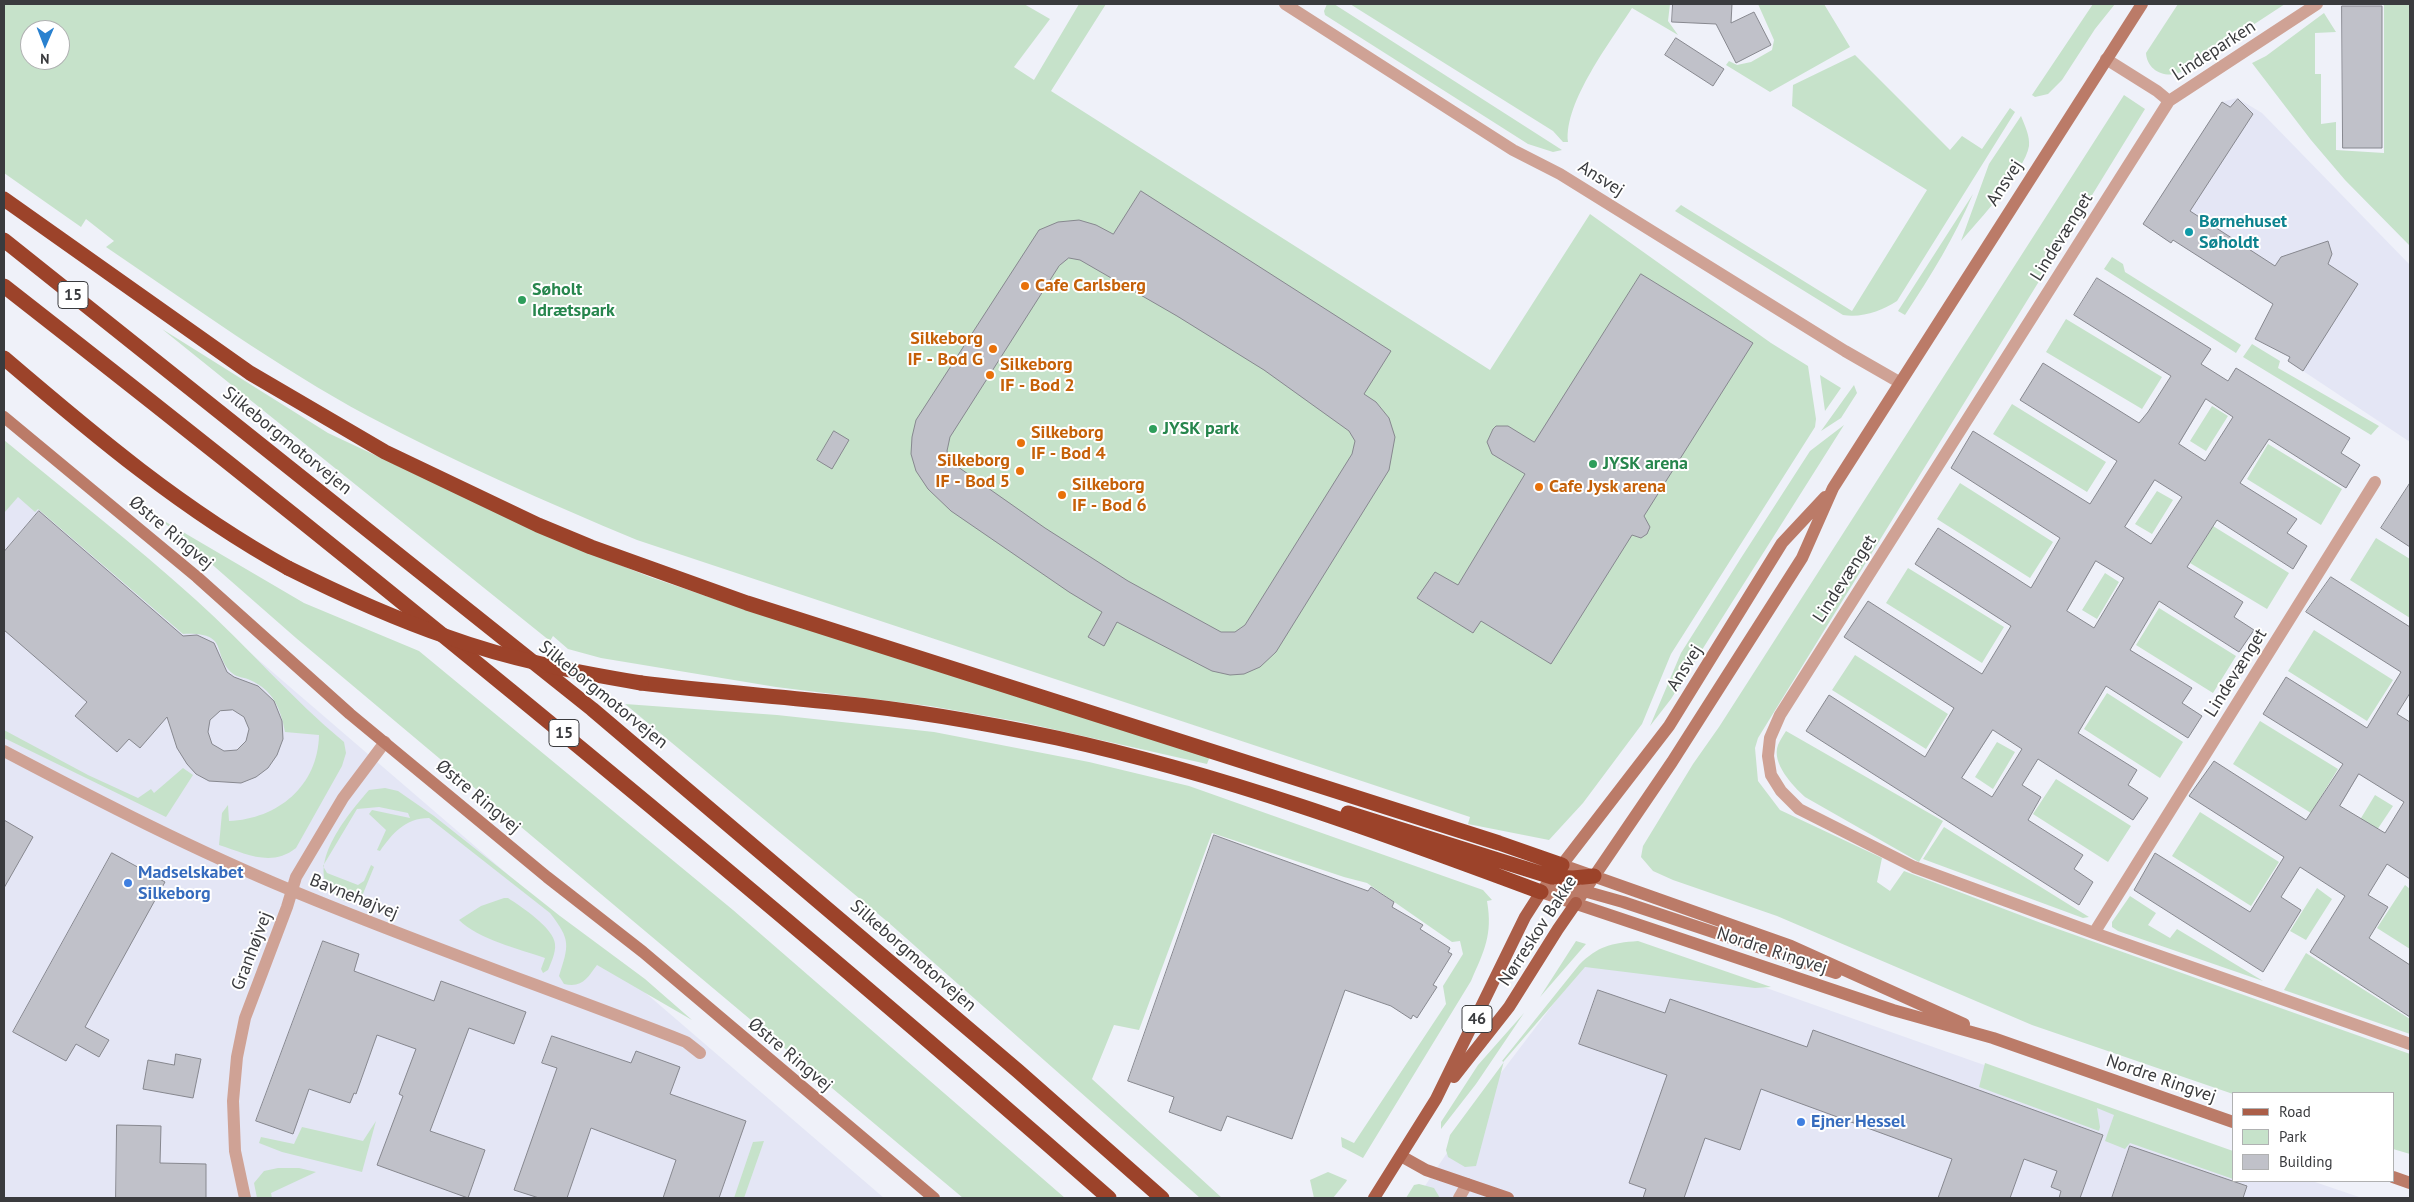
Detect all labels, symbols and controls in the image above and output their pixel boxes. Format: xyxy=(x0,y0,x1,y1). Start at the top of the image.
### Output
street label: Lindeparken xyxy=(2168,16,2260,86)
north arrow xyxy=(20,20,70,70)
text: N xyxy=(40,50,50,68)
street label: Ansvej xyxy=(1574,156,1628,202)
street label: Ansvej xyxy=(1982,156,2028,210)
street label: Lindevænget xyxy=(2026,189,2098,285)
place label: Børnehuset Søholdt xyxy=(2199,211,2287,253)
marker: Børnehuset Søholdt xyxy=(2183,226,2195,238)
place label: Cafe Carlsberg xyxy=(1035,275,1146,297)
place label: Søholt Idrætspark xyxy=(532,279,615,322)
marker: Cafe Carlsberg xyxy=(1019,280,1031,292)
road number: 15 xyxy=(58,282,88,308)
marker: Søholt Idrætspark xyxy=(516,294,528,306)
place label: Silkeborg IF - Bod G xyxy=(908,328,983,370)
marker: Silkeborg IF - Bod G xyxy=(987,343,999,355)
place label: Silkeborg IF - Bod 2 xyxy=(1000,354,1075,396)
marker: Silkeborg IF - Bod 2 xyxy=(984,369,996,381)
street label: Silkeborgmotorvejen xyxy=(218,382,356,500)
place label: JYSK park xyxy=(1163,418,1239,440)
place label: Silkeborg IF - Bod 4 xyxy=(1031,422,1106,464)
marker: JYSK park xyxy=(1147,423,1159,435)
marker: Silkeborg IF - Bod 4 xyxy=(1015,437,1027,449)
place label: Silkeborg IF - Bod 5 xyxy=(935,450,1010,492)
place label: JYSK arena xyxy=(1603,453,1688,475)
marker: JYSK arena xyxy=(1587,458,1599,470)
marker: Silkeborg IF - Bod 5 xyxy=(1014,465,1026,477)
place label: Silkeborg IF - Bod 6 xyxy=(1072,474,1147,516)
place label: Cafe Jysk arena xyxy=(1549,476,1666,498)
marker: Cafe Jysk arena xyxy=(1533,481,1545,493)
marker: Silkeborg IF - Bod 6 xyxy=(1056,489,1068,501)
street label: Østre Ringvej xyxy=(124,491,218,575)
street label: Lindevænget xyxy=(1809,531,1881,627)
street label: Lindevænget xyxy=(2200,625,2272,721)
street label: Silkeborgmotorvejen xyxy=(534,636,672,754)
street label: Ansvej xyxy=(1662,641,1708,695)
road number: 15 xyxy=(549,720,579,746)
street label: Østre Ringvej xyxy=(431,755,525,839)
place label: Madselskabet Silkeborg xyxy=(138,862,243,904)
street label: Bavnehøjvej xyxy=(306,869,402,925)
street label: Nørreskov Bakke xyxy=(1494,872,1582,990)
marker: Madselskabet Silkeborg xyxy=(122,877,134,889)
street label: Silkeborgmotorvejen xyxy=(846,895,980,1017)
street label: Granhøjvej xyxy=(227,909,277,993)
street label: Nordre Ringvej xyxy=(1714,923,1830,979)
road number: 46 xyxy=(1462,1006,1492,1032)
street label: Østre Ringvej xyxy=(743,1013,837,1097)
street label: Nordre Ringvej xyxy=(2103,1050,2219,1108)
legend xyxy=(2232,1092,2394,1182)
text: Road xyxy=(2279,1102,2311,1121)
place label: Ejner Hessel xyxy=(1811,1111,1906,1133)
marker: Ejner Hessel xyxy=(1795,1116,1807,1128)
text: Park xyxy=(2279,1127,2307,1146)
text: Building xyxy=(2279,1152,2333,1171)

